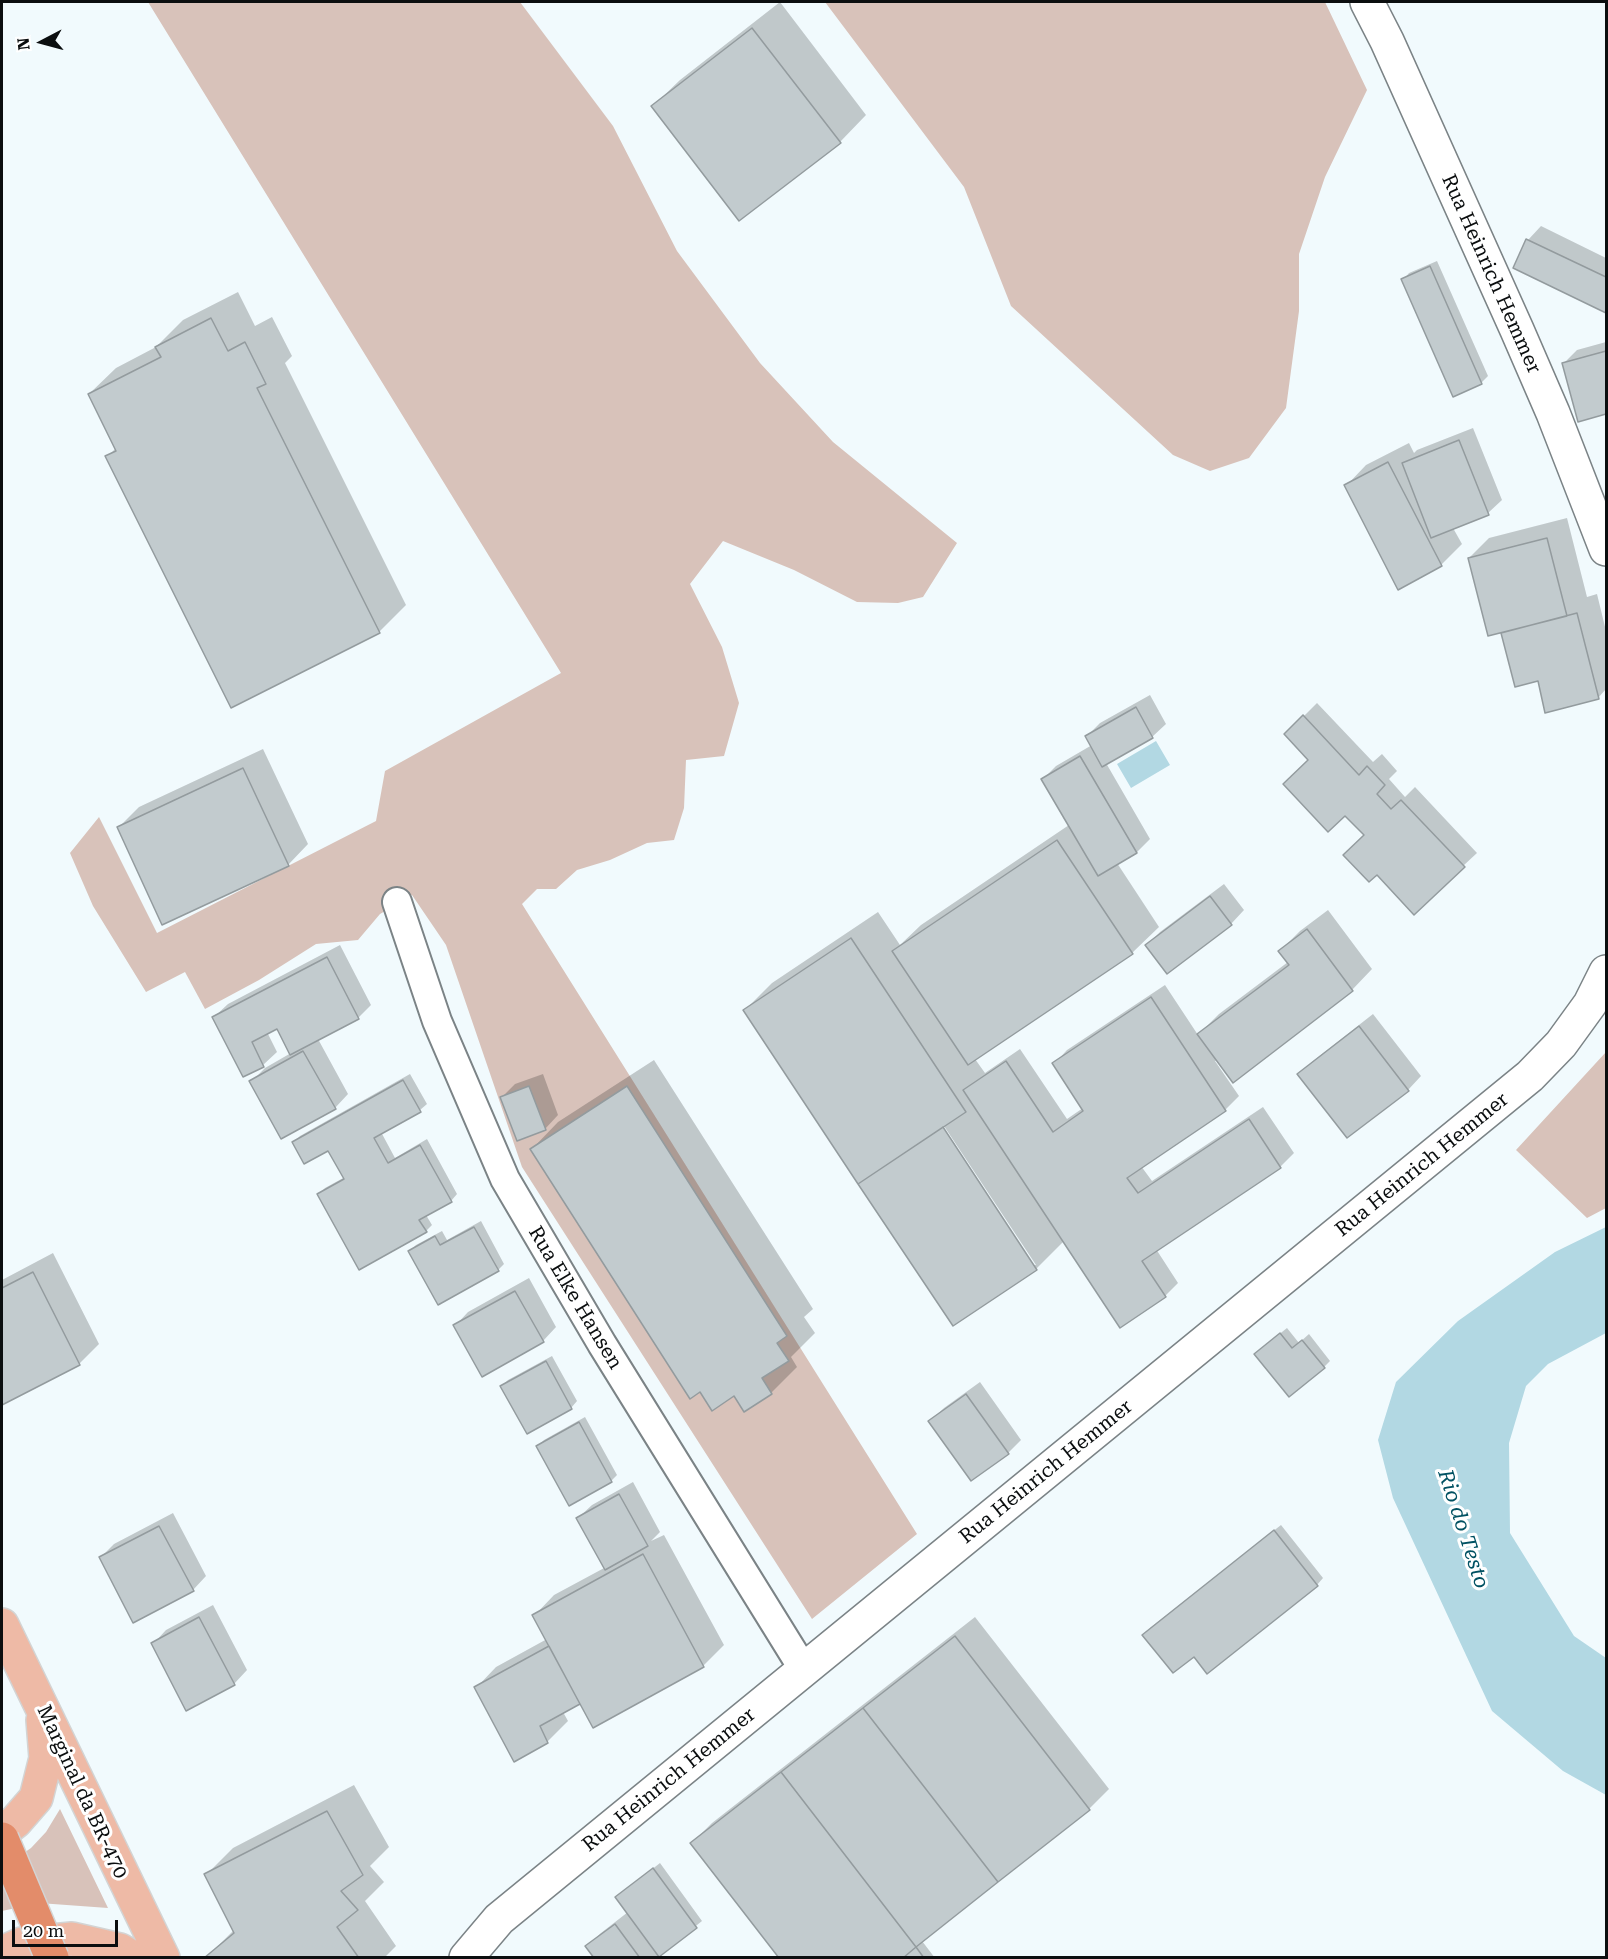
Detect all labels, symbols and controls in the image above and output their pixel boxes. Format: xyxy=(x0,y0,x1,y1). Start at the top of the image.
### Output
north arrow xyxy=(12,12,72,72)
text: N xyxy=(14,37,34,51)
street label: Rua Heinrich Hemmer xyxy=(1436,171,1546,377)
street label: Rua Heinrich Hemmer xyxy=(1331,1088,1513,1242)
street label: Rua Elke Hansen xyxy=(523,1222,627,1374)
street label: Rua Heinrich Hemmer xyxy=(955,1395,1137,1549)
water label: Rio do Testo xyxy=(1432,1466,1494,1592)
street label: Marginal da BR-470 xyxy=(31,1702,133,1882)
street label: Rua Heinrich Hemmer xyxy=(578,1703,760,1857)
scale bar xyxy=(15,1908,122,1946)
text: 20 m xyxy=(23,1920,64,1941)

